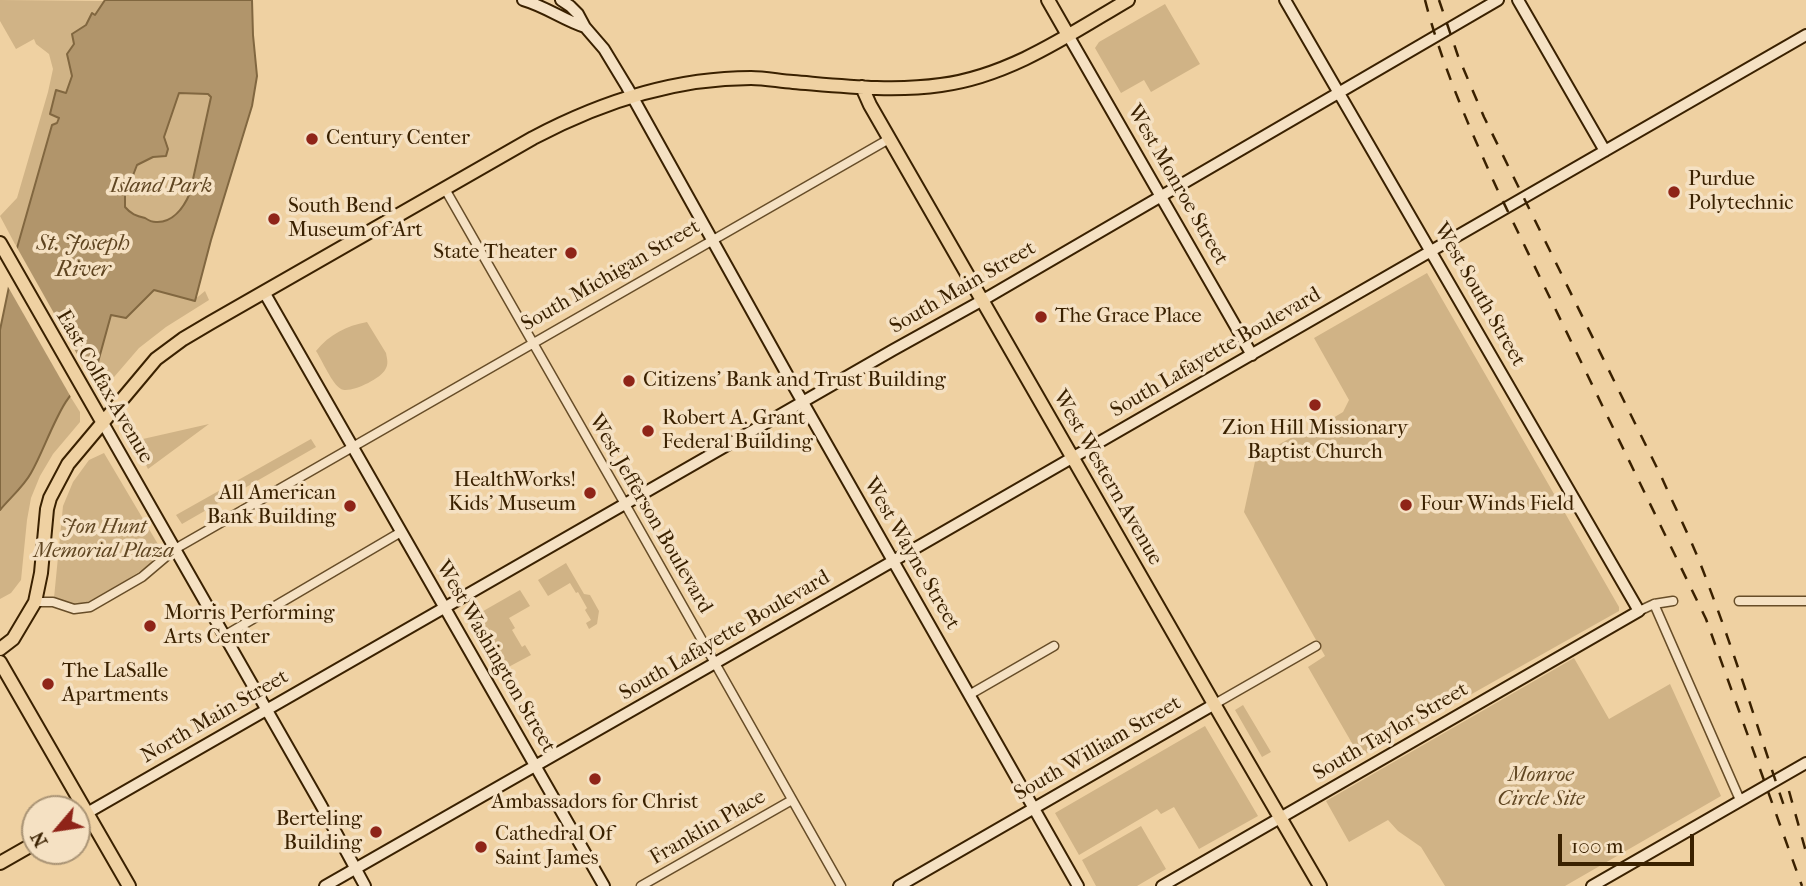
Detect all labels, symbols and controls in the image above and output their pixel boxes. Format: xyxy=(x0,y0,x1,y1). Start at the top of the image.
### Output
street label: West Monroe Street xyxy=(1121,100,1233,270)
place label: Century Center xyxy=(326,126,470,152)
marker: Century Center xyxy=(304,131,320,147)
place label: Purdue Polytechnic xyxy=(1688,167,1794,217)
park label: Island Park xyxy=(110,174,212,200)
marker: Purdue Polytechnic xyxy=(1666,184,1682,200)
place label: South Bend Museum of Art xyxy=(288,194,423,244)
marker: South Bend Museum of Art xyxy=(266,211,282,227)
street label: South Michigan Street xyxy=(517,215,705,337)
street label: West South Street xyxy=(1428,219,1530,371)
water label: St. Joseph River xyxy=(36,230,130,284)
street label: South Main Street xyxy=(886,236,1040,340)
place label: State Theater xyxy=(433,240,557,266)
marker: State Theater xyxy=(563,245,579,261)
street label: South Lafayette Boulevard xyxy=(1106,282,1326,424)
place label: The Grace Place xyxy=(1055,304,1202,330)
street label: East Colfax Avenue xyxy=(50,306,158,468)
marker: The Grace Place xyxy=(1033,309,1049,325)
place label: Citizens' Bank and Trust Building xyxy=(643,368,946,394)
marker: Citizens' Bank and Trust Building xyxy=(621,373,637,389)
street label: West Western Avenue xyxy=(1047,386,1167,570)
marker: Zion Hill Missionary Baptist Church xyxy=(1307,397,1323,413)
place label: Robert A. Grant Federal Building xyxy=(662,406,813,456)
street label: West Jefferson Boulevard xyxy=(583,410,717,618)
place label: Zion Hill Missionary Baptist Church xyxy=(1222,416,1408,466)
marker: Robert A. Grant Federal Building xyxy=(640,423,656,439)
place label: HealthWorks! Kids' Museum xyxy=(448,468,576,518)
street label: West Wayne Street xyxy=(857,473,965,635)
place label: All American Bank Building xyxy=(207,481,336,531)
marker: HealthWorks! Kids' Museum xyxy=(582,485,598,501)
place label: Four Winds Field xyxy=(1420,492,1574,518)
marker: Four Winds Field xyxy=(1398,497,1414,513)
marker: All American Bank Building xyxy=(342,498,358,514)
park label: Jon Hunt Memorial Plaza xyxy=(34,515,174,565)
street label: West Washington Street xyxy=(430,556,560,758)
street label: South Lafayette Boulevard xyxy=(615,565,835,707)
place label: Morris Performing Arts Center xyxy=(164,601,334,651)
marker: Morris Performing Arts Center xyxy=(142,618,158,634)
place label: The LaSalle Apartments xyxy=(62,659,168,709)
street label: North Main Street xyxy=(137,665,293,769)
marker: The LaSalle Apartments xyxy=(40,676,56,692)
street label: South Taylor Street xyxy=(1309,677,1473,787)
street label: South William Street xyxy=(1010,691,1186,807)
park label: Monroe Circle Site xyxy=(1498,763,1584,813)
marker: Ambassadors for Christ xyxy=(587,771,603,787)
street label: Franklin Place xyxy=(646,785,770,871)
place label: Ambassadors for Christ xyxy=(492,790,698,816)
north arrow xyxy=(21,795,91,865)
place label: Berteling Building xyxy=(276,807,362,857)
scale bar xyxy=(1561,820,1698,864)
place label: Cathedral Of Saint James xyxy=(495,822,612,872)
marker: Berteling Building xyxy=(368,824,384,840)
text: N xyxy=(26,828,53,851)
text: 100 m xyxy=(1571,834,1624,858)
marker: Cathedral Of Saint James xyxy=(473,839,489,855)

